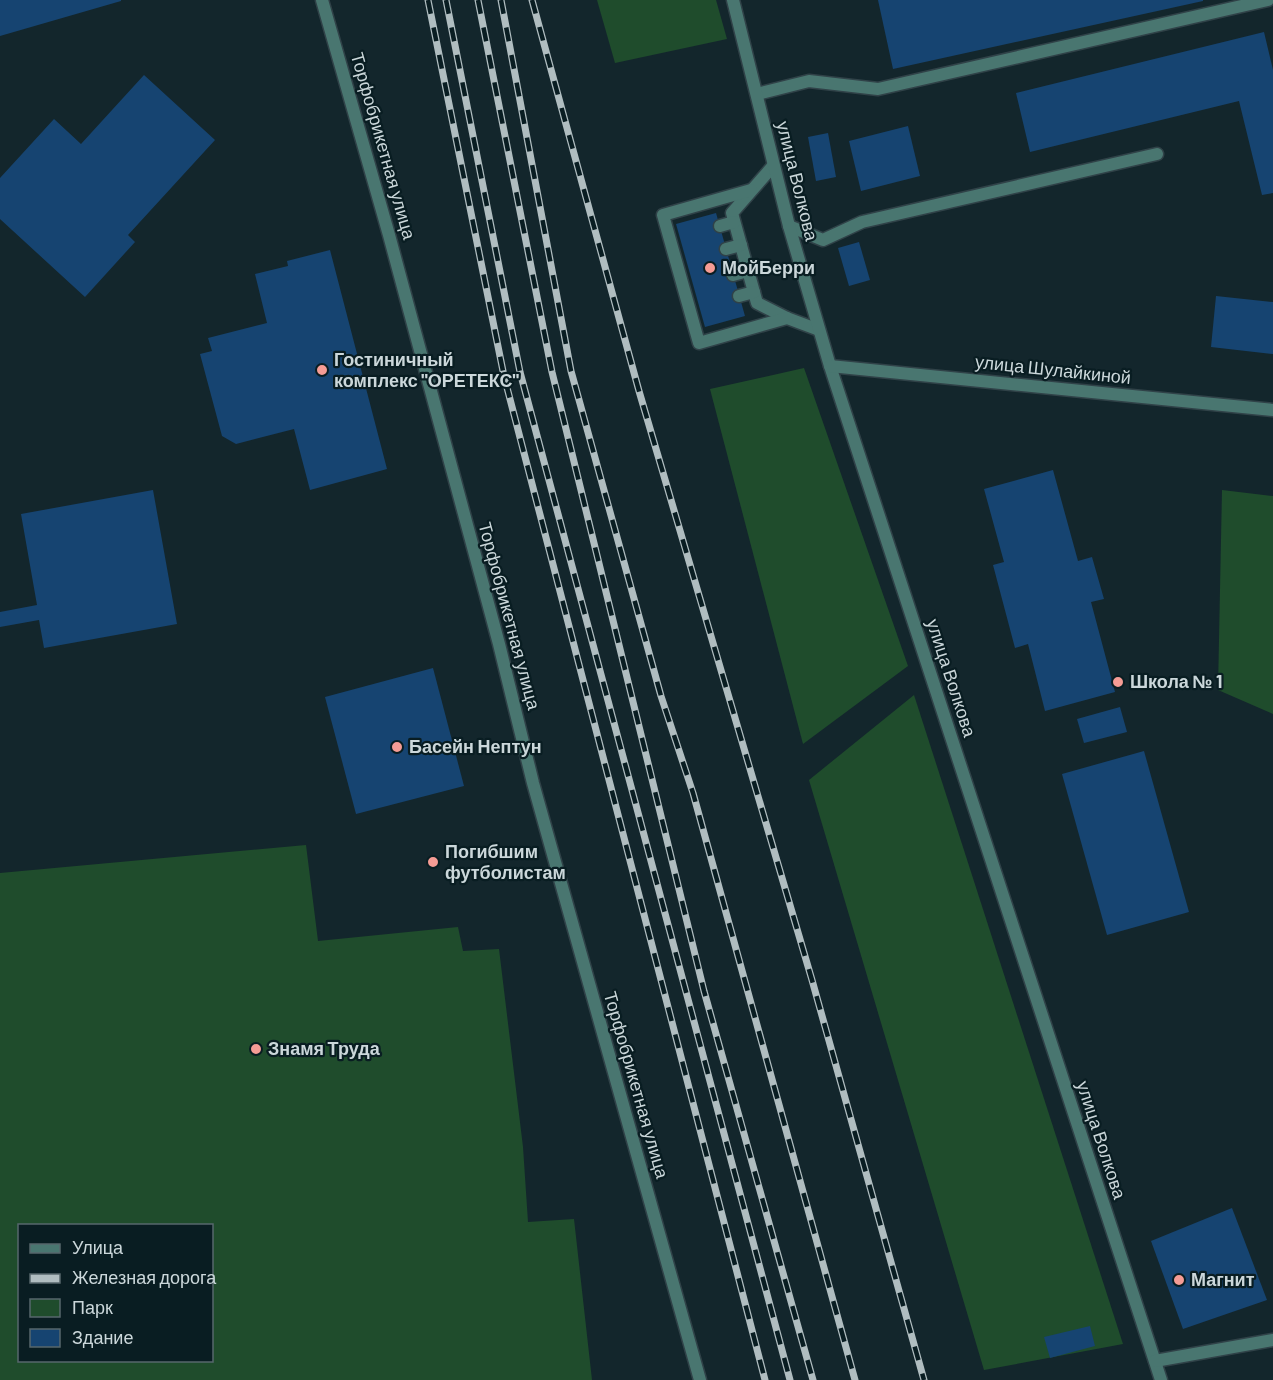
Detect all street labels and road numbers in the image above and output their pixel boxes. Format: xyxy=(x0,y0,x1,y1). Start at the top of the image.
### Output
street label: Торфобрикетная улица xyxy=(347,50,421,243)
street label: улица Волкова xyxy=(772,119,824,244)
street label: улица Шулайкиной xyxy=(974,350,1132,388)
street label: Торфобрикетная улица xyxy=(474,520,546,713)
street label: улица Волкова xyxy=(923,616,982,740)
street label: Торфобрикетная улица xyxy=(600,989,674,1182)
street label: улица Волкова xyxy=(1073,1078,1132,1202)

